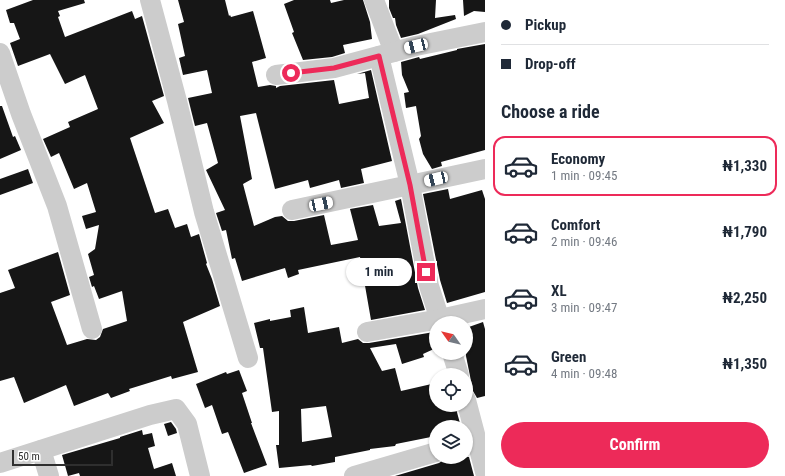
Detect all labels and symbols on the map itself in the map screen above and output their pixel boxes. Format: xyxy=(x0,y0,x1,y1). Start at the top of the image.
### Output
car xyxy=(403,37,429,55)
route start xyxy=(282,64,300,82)
car xyxy=(423,170,449,188)
car xyxy=(308,196,334,212)
callout: 1 min xyxy=(346,258,412,286)
route end xyxy=(417,263,435,281)
north arrow xyxy=(429,316,473,360)
scale bar xyxy=(12,448,113,467)

